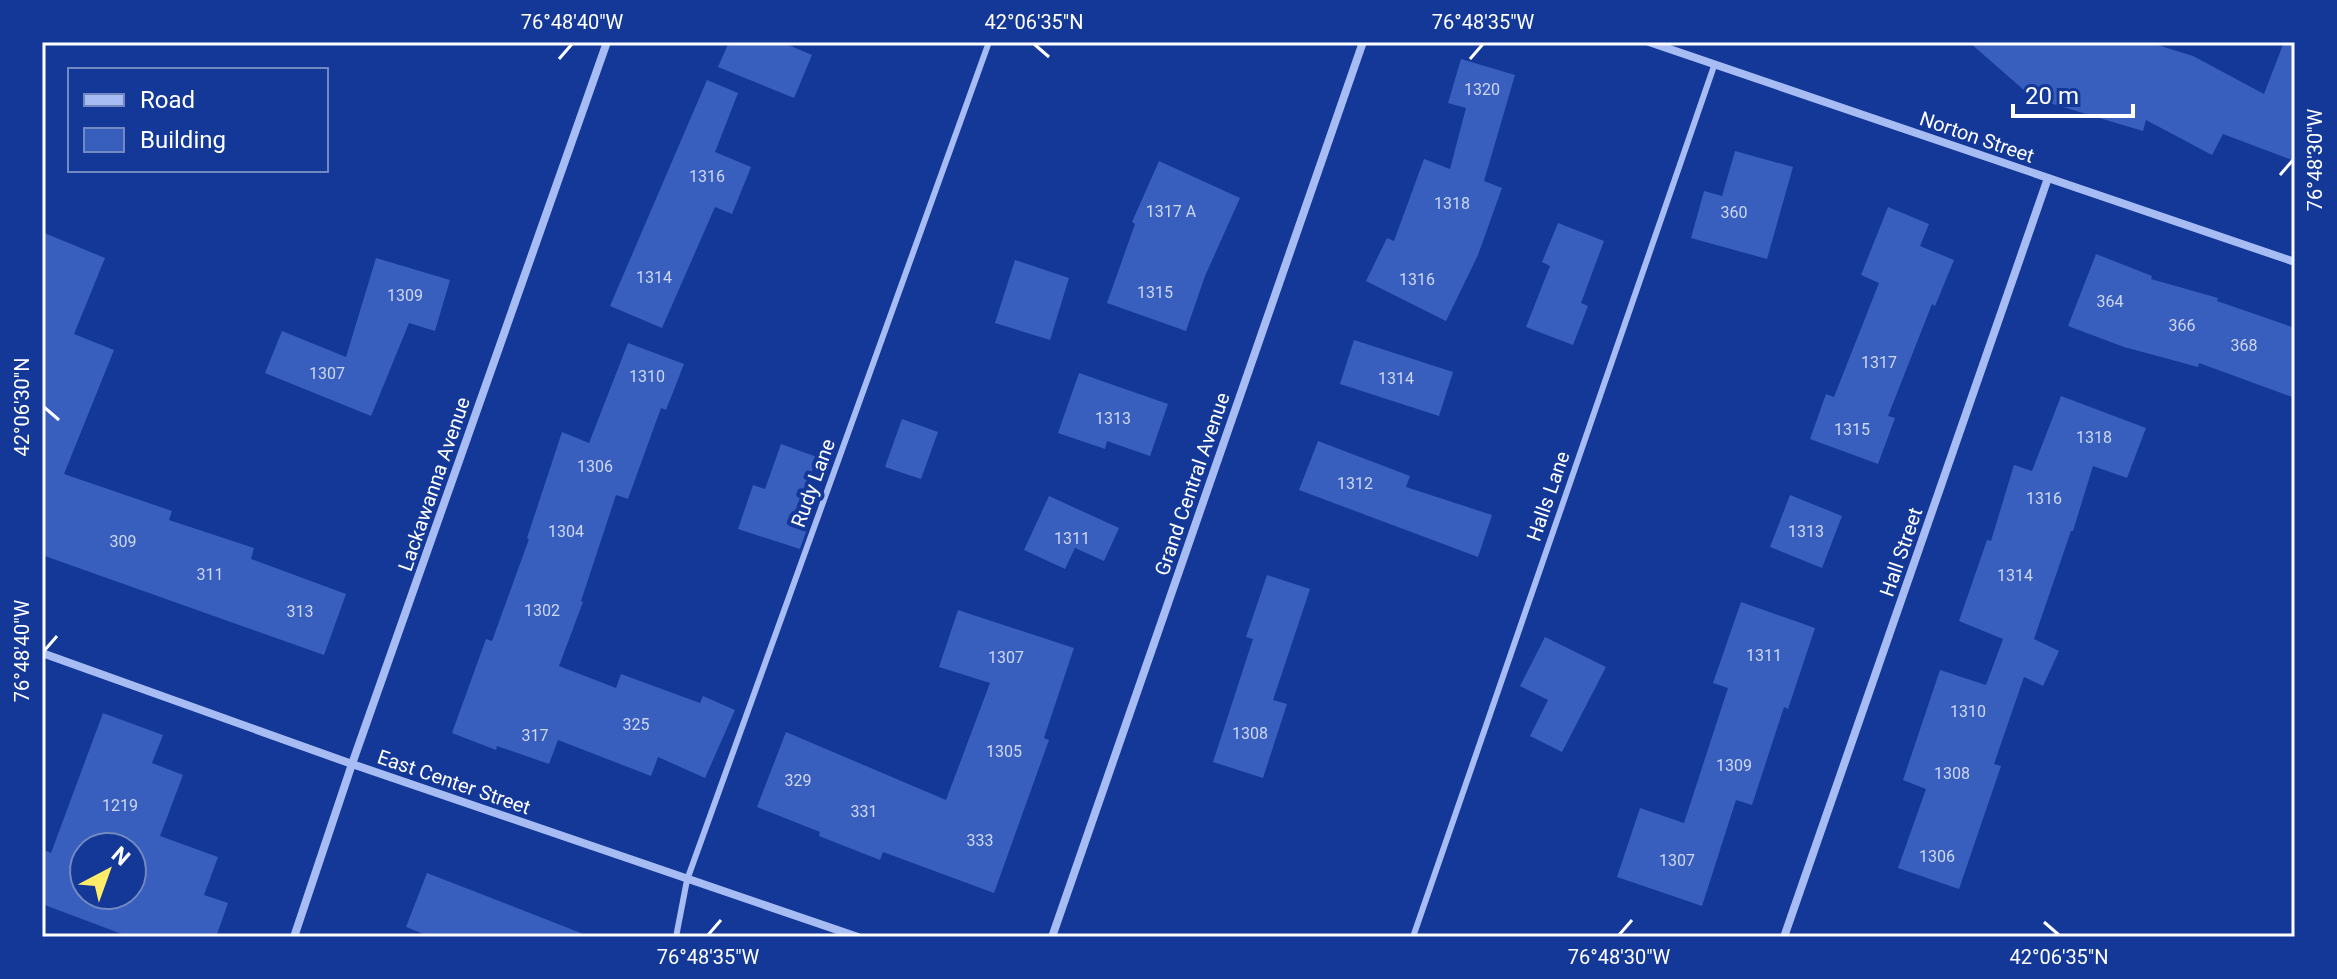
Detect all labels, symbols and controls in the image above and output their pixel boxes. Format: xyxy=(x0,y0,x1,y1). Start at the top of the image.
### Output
text: 76°48'40"W xyxy=(521,10,624,34)
text: 42°06'35"N xyxy=(984,10,1084,34)
text: 76°48'35"W xyxy=(1432,10,1535,34)
legend xyxy=(68,68,328,172)
scale bar xyxy=(2013,68,2133,118)
house number: 1320 xyxy=(1464,80,1500,99)
text: 20 m xyxy=(2025,82,2079,110)
text: Road xyxy=(140,86,195,114)
street label: Norton Street xyxy=(1917,106,2037,168)
text: 76°48'30"W xyxy=(2303,108,2327,211)
text: Building xyxy=(140,126,226,154)
house number: 1316 xyxy=(689,167,725,186)
house number: 1318 xyxy=(1434,194,1470,213)
house number: 1317 A xyxy=(1146,202,1197,221)
house number: 360 xyxy=(1721,203,1747,222)
house number: 1314 xyxy=(636,268,672,287)
house number: 1316 xyxy=(1399,270,1435,289)
house number: 1315 xyxy=(1137,283,1173,302)
house number: 1309 xyxy=(387,286,423,305)
house number: 364 xyxy=(2097,292,2123,311)
house number: 366 xyxy=(2169,316,2195,335)
house number: 368 xyxy=(2231,336,2257,355)
house number: 1317 xyxy=(1861,353,1897,372)
text: 42°06'30"N xyxy=(10,357,34,457)
house number: 1307 xyxy=(309,364,345,383)
house number: 1310 xyxy=(629,367,665,386)
house number: 1314 xyxy=(1378,369,1414,388)
street label: Grand Central Avenue xyxy=(1149,389,1235,579)
street label: Lackawanna Avenue xyxy=(393,394,475,574)
house number: 1313 xyxy=(1095,409,1131,428)
house number: 1315 xyxy=(1834,420,1870,439)
house number: 1318 xyxy=(2076,428,2112,447)
street label: Rudy Lane xyxy=(786,436,840,530)
street label: Halls Lane xyxy=(1521,448,1575,544)
house number: 1306 xyxy=(577,457,613,476)
house number: 1312 xyxy=(1337,474,1373,493)
house number: 1316 xyxy=(2026,489,2062,508)
street label: Hall Street xyxy=(1875,504,1927,600)
house number: 1304 xyxy=(548,522,584,541)
house number: 1313 xyxy=(1788,522,1824,541)
house number: 1311 xyxy=(1054,529,1090,548)
house number: 309 xyxy=(110,532,136,551)
house number: 311 xyxy=(197,565,223,584)
house number: 1314 xyxy=(1997,566,2033,585)
text: 76°48'40"W xyxy=(10,599,34,702)
house number: 1302 xyxy=(524,601,560,620)
house number: 313 xyxy=(287,602,313,621)
house number: 1311 xyxy=(1746,646,1782,665)
house number: 1307 xyxy=(988,648,1024,667)
house number: 1310 xyxy=(1950,702,1986,721)
house number: 325 xyxy=(623,715,649,734)
house number: 1308 xyxy=(1232,724,1268,743)
house number: 317 xyxy=(522,726,548,745)
house number: 1305 xyxy=(986,742,1022,761)
street label: East Center Street xyxy=(374,745,534,819)
house number: 1309 xyxy=(1716,756,1752,775)
house number: 1308 xyxy=(1934,764,1970,783)
house number: 329 xyxy=(785,771,811,790)
house number: 1219 xyxy=(102,796,138,815)
house number: 331 xyxy=(851,802,877,821)
north arrow xyxy=(68,831,148,911)
house number: 333 xyxy=(967,831,993,850)
text: N xyxy=(107,842,135,871)
house number: 1306 xyxy=(1919,847,1955,866)
house number: 1307 xyxy=(1659,851,1695,870)
text: 76°48'35"W xyxy=(657,945,760,969)
text: 76°48'30"W xyxy=(1568,945,1671,969)
text: 42°06'35"N xyxy=(2009,945,2109,969)

